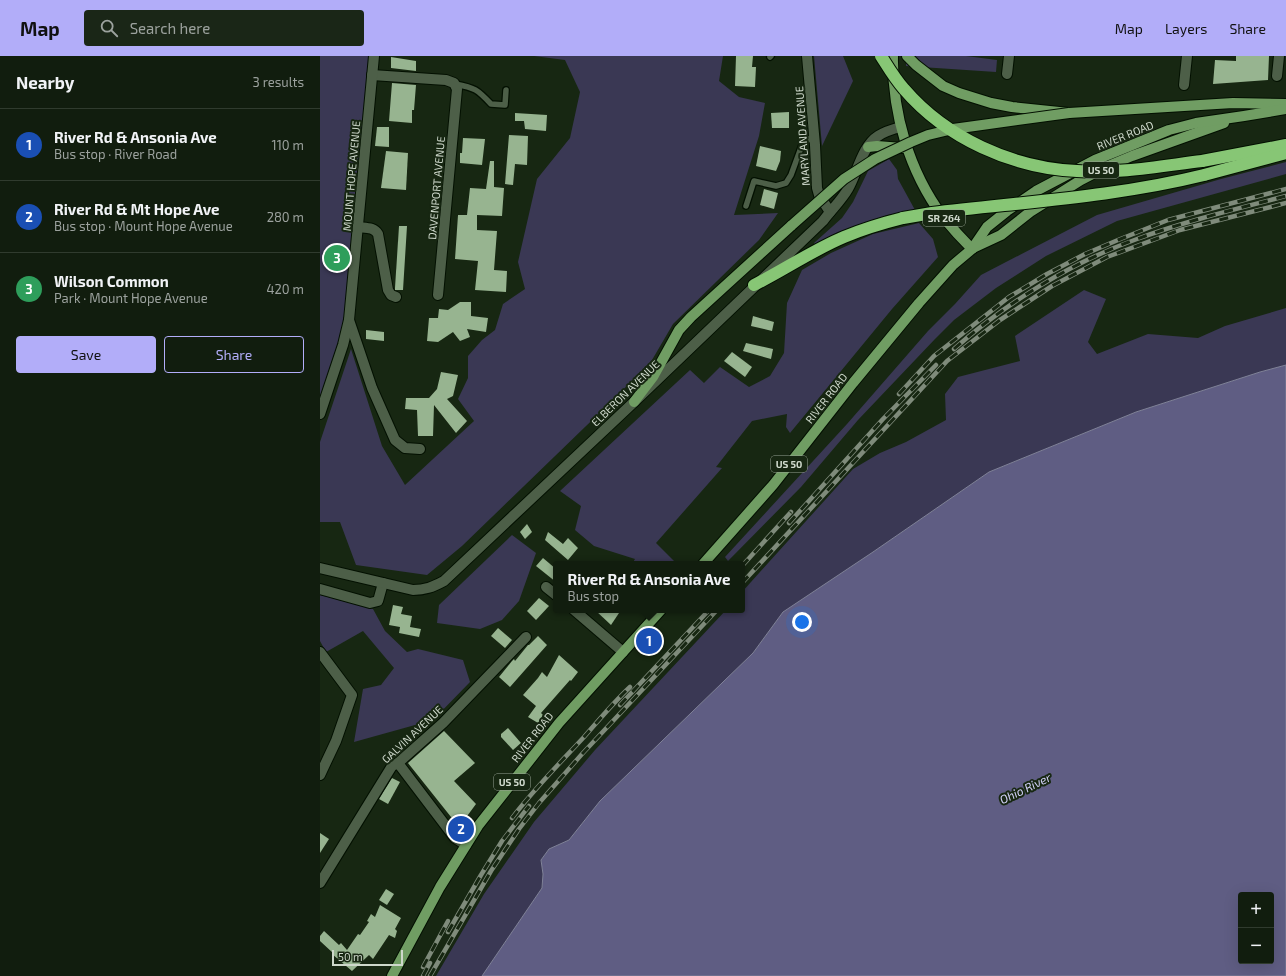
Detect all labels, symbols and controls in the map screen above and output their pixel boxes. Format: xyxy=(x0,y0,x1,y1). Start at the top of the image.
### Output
search box xyxy=(84,10,364,46)
text: Map xyxy=(20,17,60,40)
icon: search xyxy=(98,17,120,39)
text: Search here xyxy=(130,19,210,37)
text: Map xyxy=(1115,20,1143,37)
text: Layers xyxy=(1165,20,1207,37)
text: Share xyxy=(1229,20,1266,37)
text: Nearby xyxy=(16,72,74,92)
text: 3 results xyxy=(253,74,304,90)
street label: MARYLAND AVENUE xyxy=(792,86,812,186)
street label: RIVER ROAD xyxy=(1095,118,1155,152)
street label: MOUNT HOPE AVENUE xyxy=(340,120,362,232)
text: River Rd & Ansonia Ave xyxy=(54,128,217,146)
street label: DAVENPORT AVENUE xyxy=(425,136,447,240)
text: 1 xyxy=(26,137,32,153)
text: 110 m xyxy=(272,137,304,153)
text: Bus stop · River Road xyxy=(54,146,177,162)
road number: US 50 xyxy=(1083,162,1119,178)
text: River Rd & Mt Hope Ave xyxy=(54,200,220,218)
text: 2 xyxy=(25,209,33,225)
text: 280 m xyxy=(267,209,304,225)
road number: SR 264 xyxy=(923,210,965,226)
text: Bus stop · Mount Hope Avenue xyxy=(54,218,233,234)
pin: 3 xyxy=(324,243,350,273)
text: Wilson Common xyxy=(54,272,169,290)
text: 3 xyxy=(25,281,33,297)
text: 420 m xyxy=(267,281,304,297)
text: Park · Mount Hope Avenue xyxy=(54,290,208,306)
button: Save xyxy=(16,336,156,373)
button: Share xyxy=(164,336,304,373)
street label: ELBERON AVENUE xyxy=(588,357,662,429)
street label: RIVER ROAD xyxy=(802,370,850,426)
road number: US 50 xyxy=(771,456,807,472)
popup xyxy=(553,561,745,613)
text: River Rd & Ansonia Ave xyxy=(568,570,730,588)
text: Bus stop xyxy=(568,588,619,604)
your location xyxy=(792,612,812,632)
pin: 1 xyxy=(636,626,662,656)
street label: GALVIN AVENUE xyxy=(379,702,445,766)
street label: RIVER ROAD xyxy=(508,709,556,765)
water label: Ohio River xyxy=(997,769,1053,806)
road number: US 50 xyxy=(494,774,530,790)
pin: 2 xyxy=(448,814,474,844)
map controls xyxy=(1238,892,1274,964)
button: + xyxy=(1238,892,1274,928)
button: − xyxy=(1238,928,1274,964)
scale bar xyxy=(332,948,403,967)
text: 50 m xyxy=(338,950,363,963)

